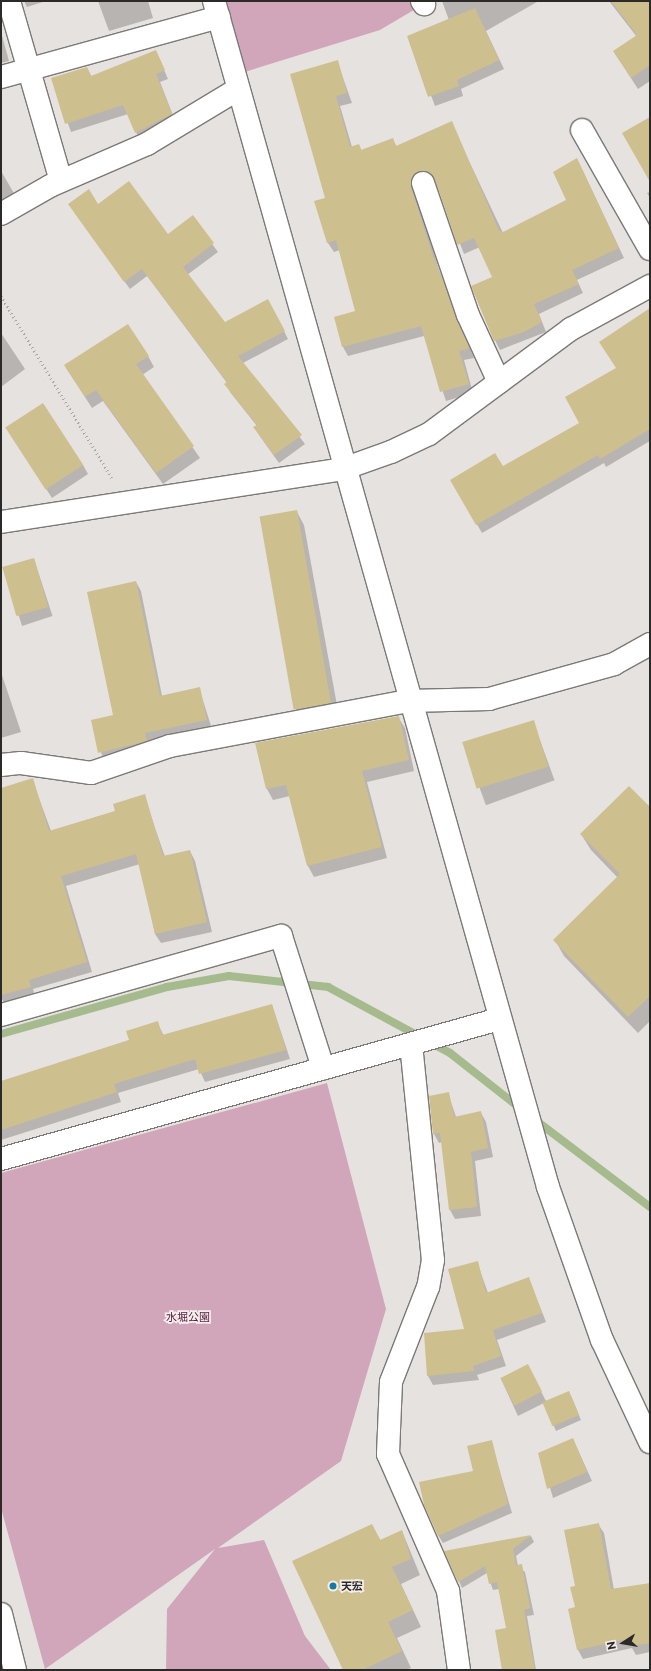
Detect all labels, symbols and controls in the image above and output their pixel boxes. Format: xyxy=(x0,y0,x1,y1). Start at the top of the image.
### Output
park label: 水堀公園 xyxy=(166,1310,210,1324)
place label: 天宏 xyxy=(341,1579,363,1593)
marker: 天宏 xyxy=(328,1581,338,1591)
north arrow xyxy=(603,1623,643,1663)
text: N xyxy=(604,1640,618,1651)

